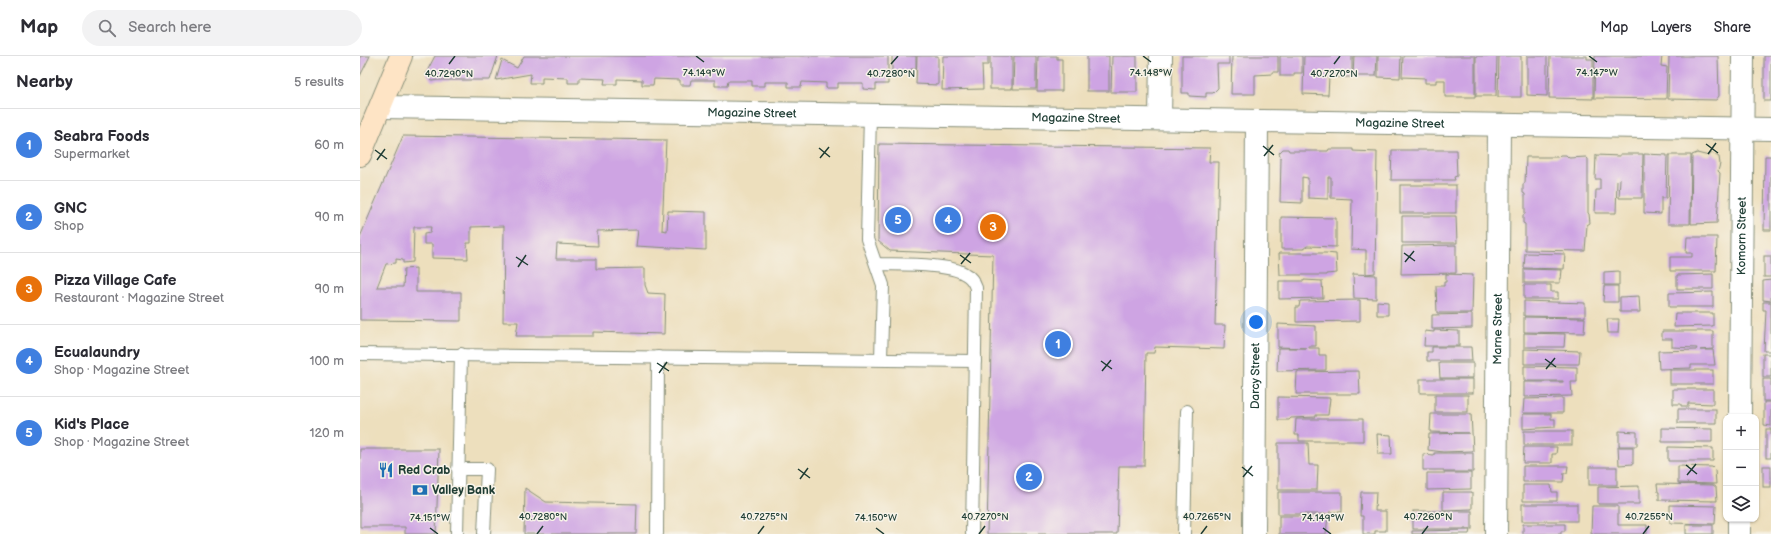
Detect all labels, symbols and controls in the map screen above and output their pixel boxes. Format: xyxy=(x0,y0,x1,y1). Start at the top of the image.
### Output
search box xyxy=(82,10,362,46)
text: Map xyxy=(20,16,58,39)
icon: search xyxy=(96,17,118,39)
text: Search here xyxy=(128,18,211,37)
text: Map xyxy=(1600,19,1628,36)
text: Layers xyxy=(1650,19,1692,36)
text: Share xyxy=(1714,19,1751,36)
text: 74.149°W xyxy=(683,67,725,79)
text: 74.148°W xyxy=(1130,67,1172,79)
text: 74.147°W xyxy=(1576,67,1618,79)
text: 40.7290°N xyxy=(425,68,473,80)
text: 40.7280°N xyxy=(867,68,915,80)
text: 40.7270°N xyxy=(1310,68,1358,80)
text: Nearby xyxy=(16,72,73,92)
text: 5 results xyxy=(294,74,344,90)
street label: Magazine Street xyxy=(707,105,797,122)
street label: Magazine Street xyxy=(1031,110,1121,127)
street label: Magazine Street xyxy=(1355,115,1445,132)
text: Seabra Foods xyxy=(54,127,149,146)
text: 1 xyxy=(26,137,32,153)
text: 60 m xyxy=(314,137,344,153)
text: Supermarket xyxy=(54,146,130,162)
street label: Komorn Street xyxy=(1734,196,1750,275)
text: GNC xyxy=(54,199,87,218)
pin: 5 xyxy=(885,205,911,235)
pin: 4 xyxy=(935,205,961,235)
text: 2 xyxy=(25,209,33,225)
text: 90 m xyxy=(315,209,344,225)
pin: 3 xyxy=(980,212,1006,242)
text: Shop xyxy=(54,218,84,234)
text: Pizza Village Cafe xyxy=(54,271,176,290)
text: 3 xyxy=(25,281,33,297)
text: 90 m xyxy=(315,281,344,297)
text: Restaurant · Magazine Street xyxy=(54,290,224,306)
street label: Marne Street xyxy=(1490,293,1506,365)
your location xyxy=(1246,312,1266,332)
pin: 1 xyxy=(1045,329,1071,359)
street label: Darcy Street xyxy=(1248,342,1263,409)
text: Ecualaundry xyxy=(54,343,140,362)
text: 4 xyxy=(25,353,33,369)
text: 100 m xyxy=(309,353,344,369)
text: Shop · Magazine Street xyxy=(54,362,189,378)
map controls xyxy=(1723,414,1759,522)
button: + xyxy=(1723,414,1759,450)
text: Kid's Place xyxy=(54,415,129,434)
text: 5 xyxy=(25,425,33,441)
text: 120 m xyxy=(309,425,344,441)
text: Shop · Magazine Street xyxy=(54,434,189,450)
button: − xyxy=(1723,450,1759,486)
restaurant icon: Red Crab xyxy=(377,461,395,479)
pin: 2 xyxy=(1016,462,1042,492)
place label: Red Crab xyxy=(398,463,450,478)
bank icon: Valley Bank xyxy=(411,481,429,499)
place label: Valley Bank xyxy=(432,483,496,498)
button: layers xyxy=(1723,486,1759,522)
text: 40.7280°N xyxy=(519,511,567,523)
text: 40.7275°N xyxy=(740,511,788,523)
text: 40.7270°N xyxy=(961,511,1009,523)
text: 40.7265°N xyxy=(1183,511,1231,523)
text: 40.7260°N xyxy=(1404,511,1452,523)
text: 40.7255°N xyxy=(1625,511,1673,523)
text: 74.151°W xyxy=(410,512,450,524)
text: 74.150°W xyxy=(855,512,897,524)
text: 74.149°W xyxy=(1302,512,1344,524)

